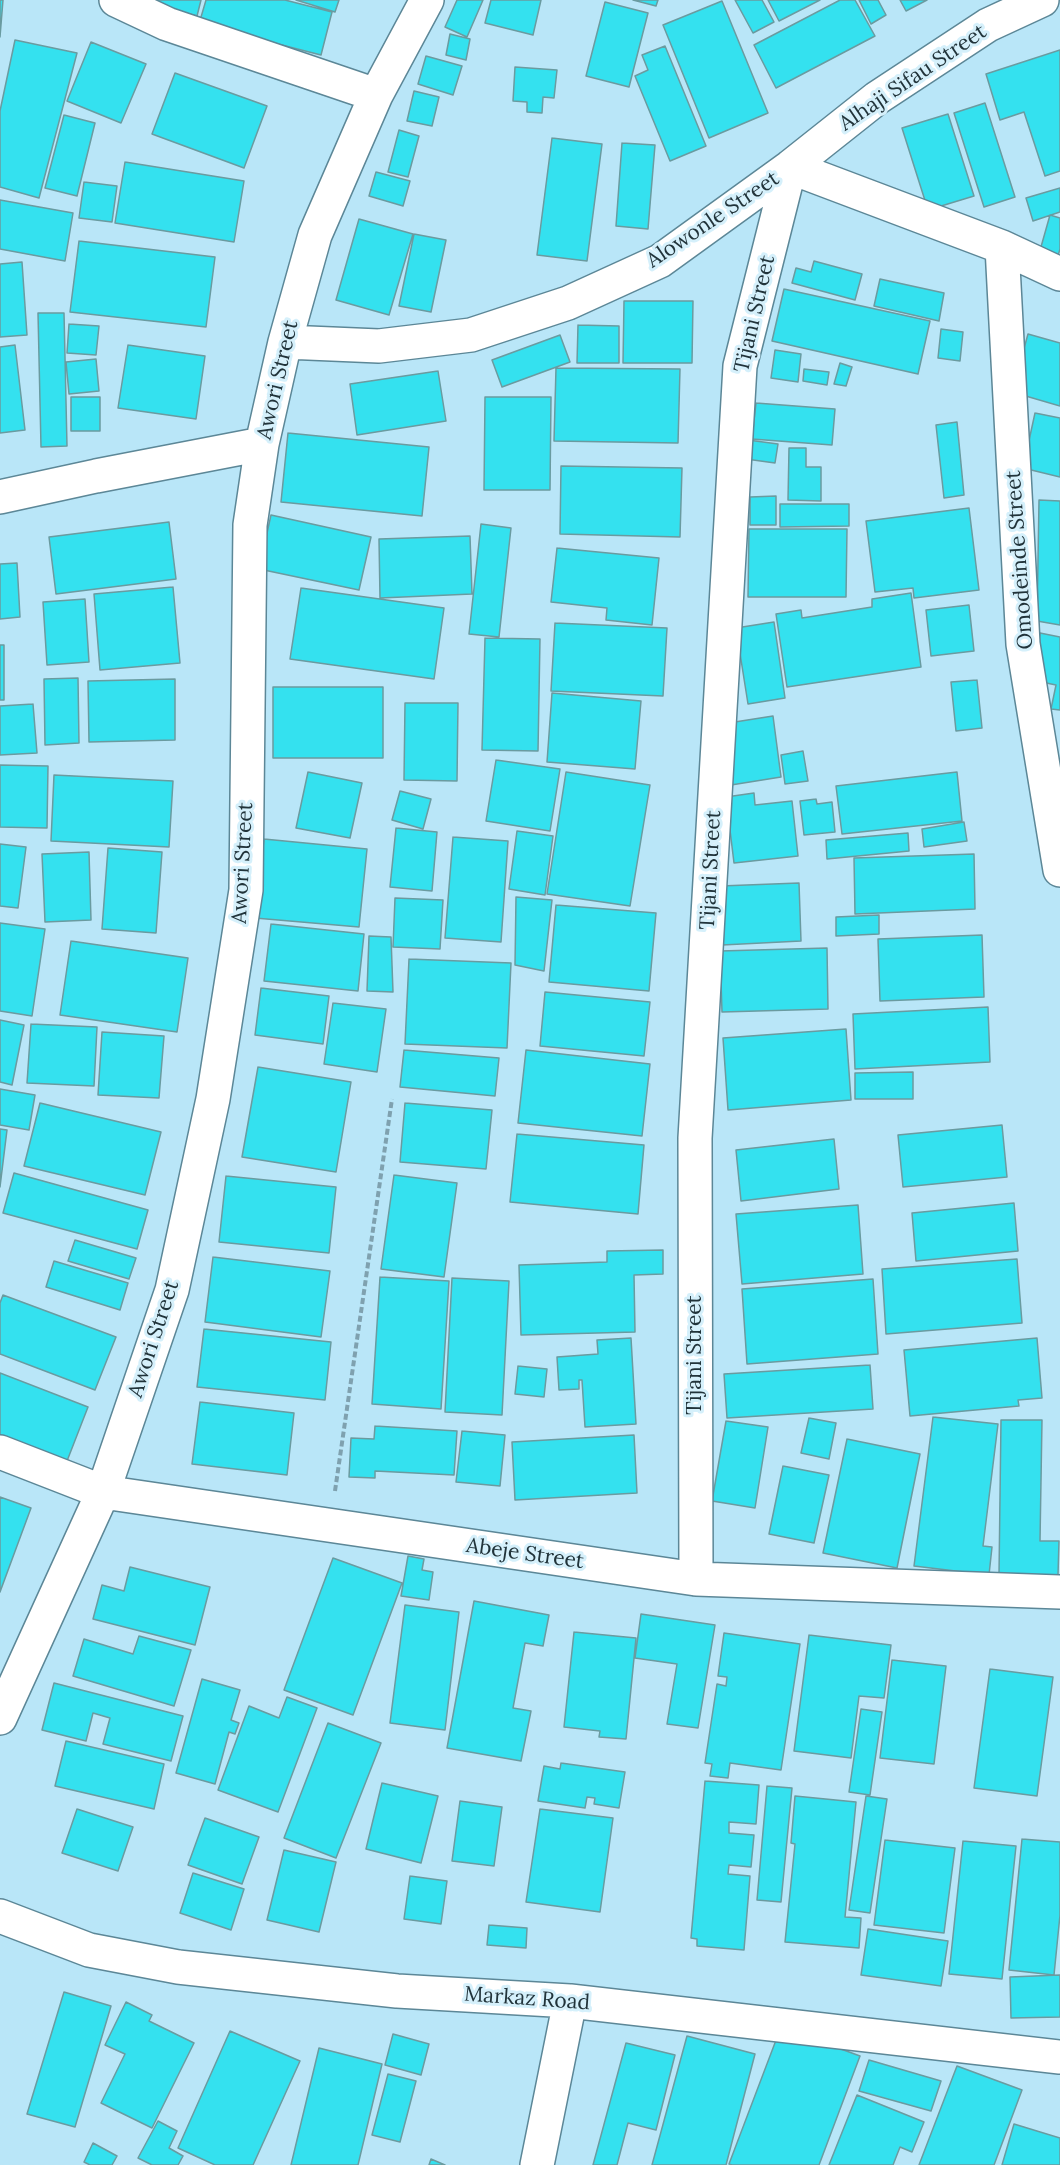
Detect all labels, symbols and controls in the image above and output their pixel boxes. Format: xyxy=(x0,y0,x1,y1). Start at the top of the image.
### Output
street label: Alhaji Sifau Street xyxy=(835,19,991,137)
street label: Alowonle Street xyxy=(642,166,784,274)
street label: Tijani Street xyxy=(729,253,781,375)
street label: Awori Street xyxy=(252,318,304,442)
street label: Omodeinde Street xyxy=(1001,470,1039,650)
street label: Awori Street xyxy=(227,802,259,924)
street label: Tijani Street xyxy=(695,810,727,930)
street label: Awori Street xyxy=(123,1277,185,1401)
street label: Tijani Street xyxy=(682,1295,708,1415)
street label: Abeje Street xyxy=(464,1533,586,1575)
street label: Markaz Road xyxy=(463,1982,591,2016)

